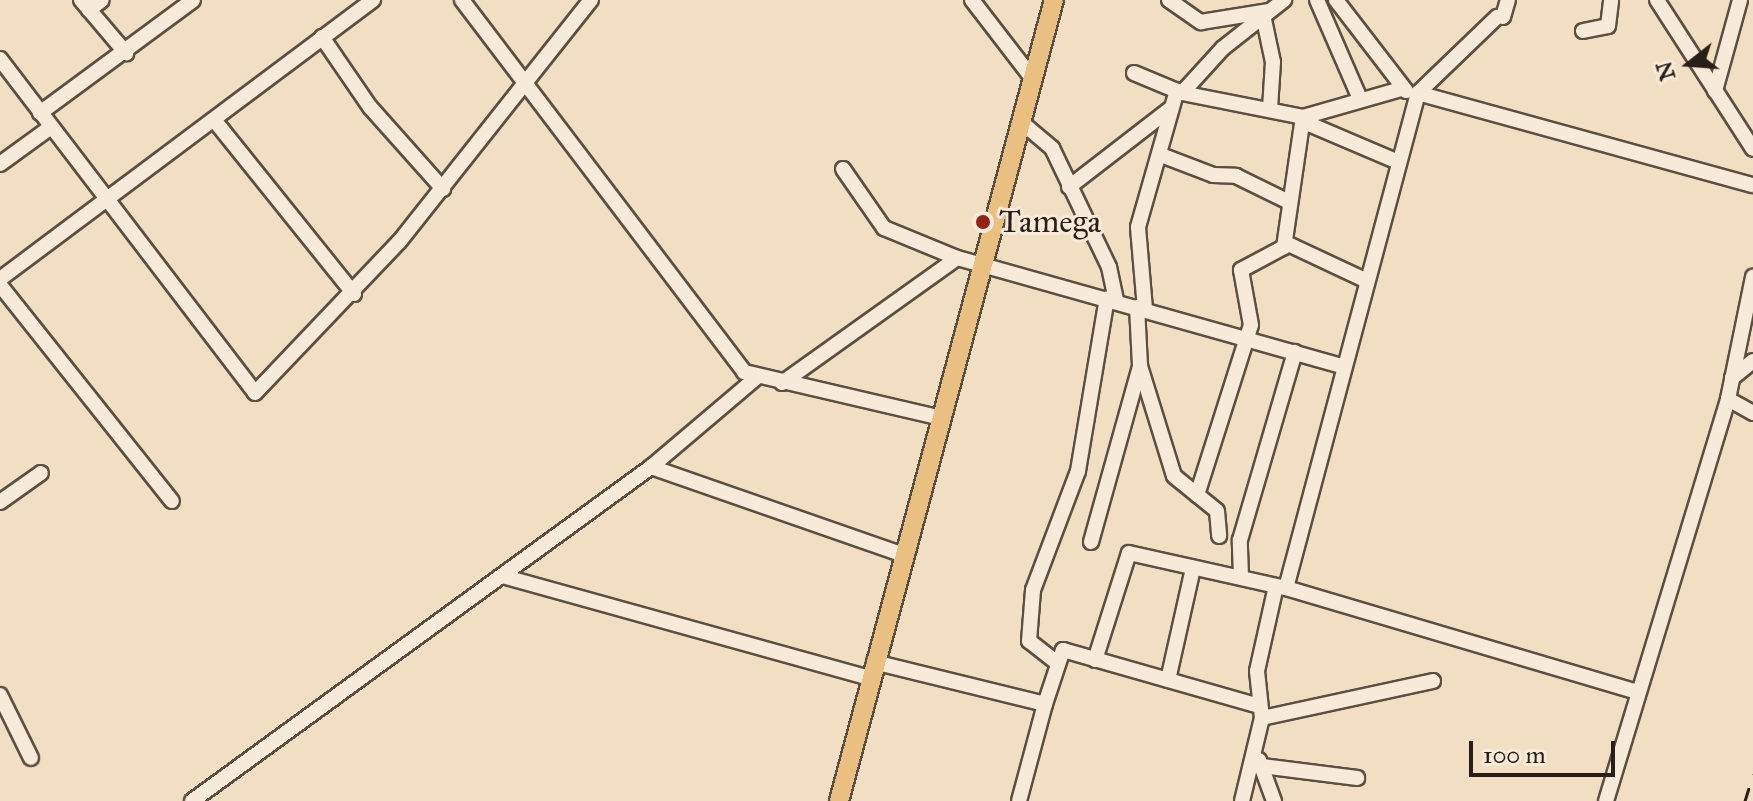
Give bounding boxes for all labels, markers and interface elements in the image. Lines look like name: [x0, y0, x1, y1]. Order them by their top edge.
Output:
north arrow: [1649, 24, 1729, 104]
text: N: [1650, 58, 1681, 84]
place label: Tamega: [999, 203, 1101, 241]
marker: Tamega: [974, 213, 992, 231]
scale bar: [1473, 725, 1619, 775]
text: 100 m: [1483, 740, 1546, 770]

